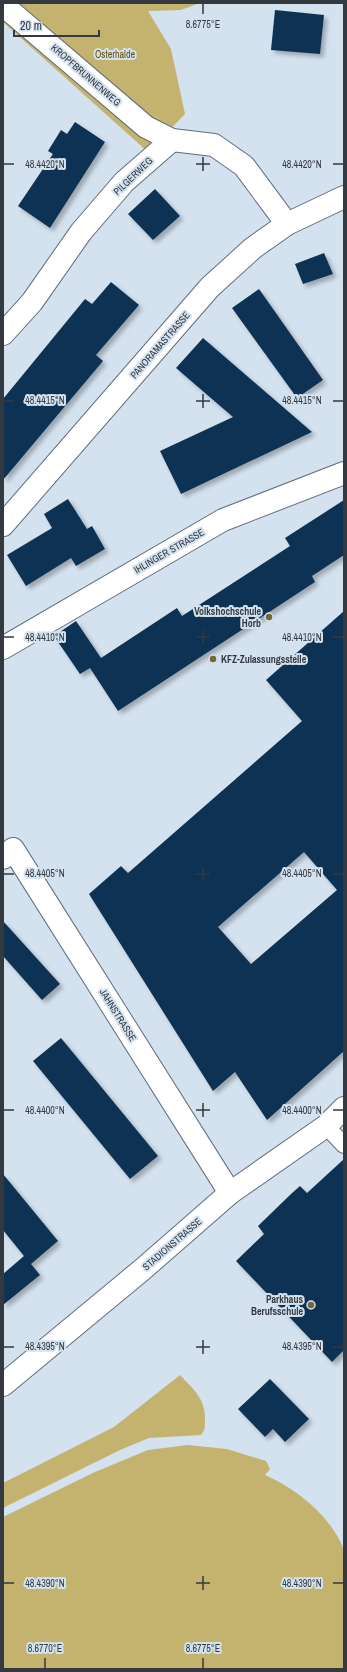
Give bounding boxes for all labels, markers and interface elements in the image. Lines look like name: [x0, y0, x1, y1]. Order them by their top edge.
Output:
scale bar: [14, 12, 99, 38]
text: 20 m: [20, 18, 42, 34]
text: 8.6775°E: [186, 18, 220, 31]
street label: KROPFBRUNNENWEG: [48, 41, 124, 109]
park label: Osterhalde: [95, 48, 135, 61]
street label: PILGERWEG: [111, 154, 155, 198]
text: 48.4420°N: [25, 158, 65, 171]
text: 48.4420°N: [282, 158, 322, 171]
street label: PANORAMASTRASSE: [127, 309, 193, 381]
text: 48.4415°N: [25, 394, 65, 407]
text: 48.4415°N: [282, 394, 322, 407]
street label: IHLINGER STRASSE: [131, 526, 207, 576]
place label: Volkshochschule Horb: [194, 605, 261, 630]
marker: Volkshochschule Horb: [264, 612, 274, 622]
text: 48.4410°N: [25, 631, 65, 644]
text: 48.4410°N: [282, 631, 322, 644]
place label: KFZ-Zulassungsstelle: [221, 653, 307, 666]
marker: KFZ-Zulassungsstelle: [208, 654, 218, 664]
text: 48.4405°N: [25, 867, 65, 880]
text: 48.4405°N: [282, 867, 322, 880]
street label: JAHNSTRASSE: [97, 986, 139, 1044]
text: 48.4400°N: [25, 1104, 65, 1117]
text: 48.4400°N: [282, 1104, 322, 1117]
street label: STADIONSTRASSE: [140, 1215, 204, 1273]
place label: Parkhaus Berufsschule: [251, 1293, 303, 1318]
marker: Parkhaus Berufsschule: [306, 1300, 316, 1310]
text: 48.4395°N: [25, 1340, 65, 1353]
text: 48.4395°N: [282, 1340, 322, 1353]
text: 48.4390°N: [25, 1577, 65, 1590]
text: 48.4390°N: [282, 1577, 322, 1590]
text: 8.6770°E: [28, 1642, 62, 1655]
text: 8.6775°E: [186, 1642, 220, 1655]

